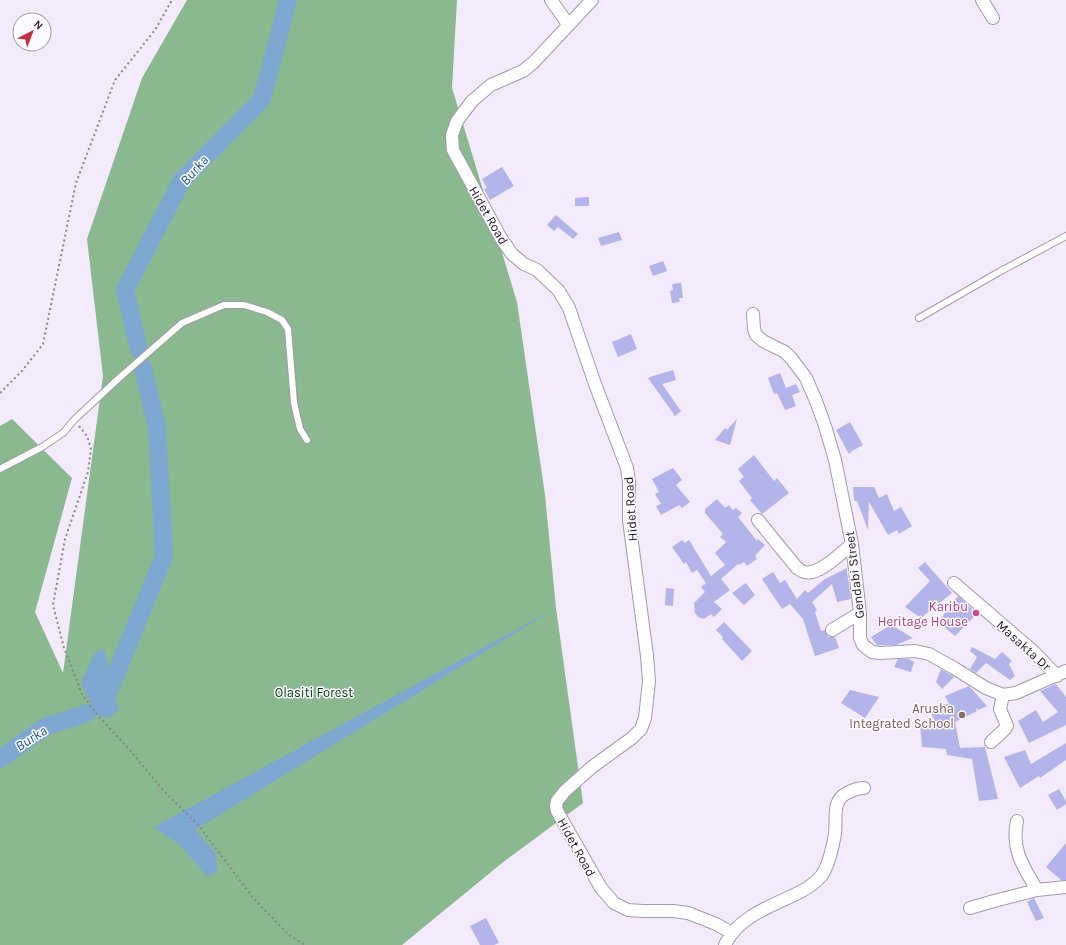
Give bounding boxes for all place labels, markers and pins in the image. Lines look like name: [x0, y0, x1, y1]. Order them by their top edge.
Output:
place label: Karibu Heritage House: [878, 599, 968, 629]
marker: Karibu Heritage House: [971, 608, 981, 618]
place label: Arusha Integrated School: [849, 701, 954, 731]
marker: Arusha Integrated School: [957, 710, 967, 720]

